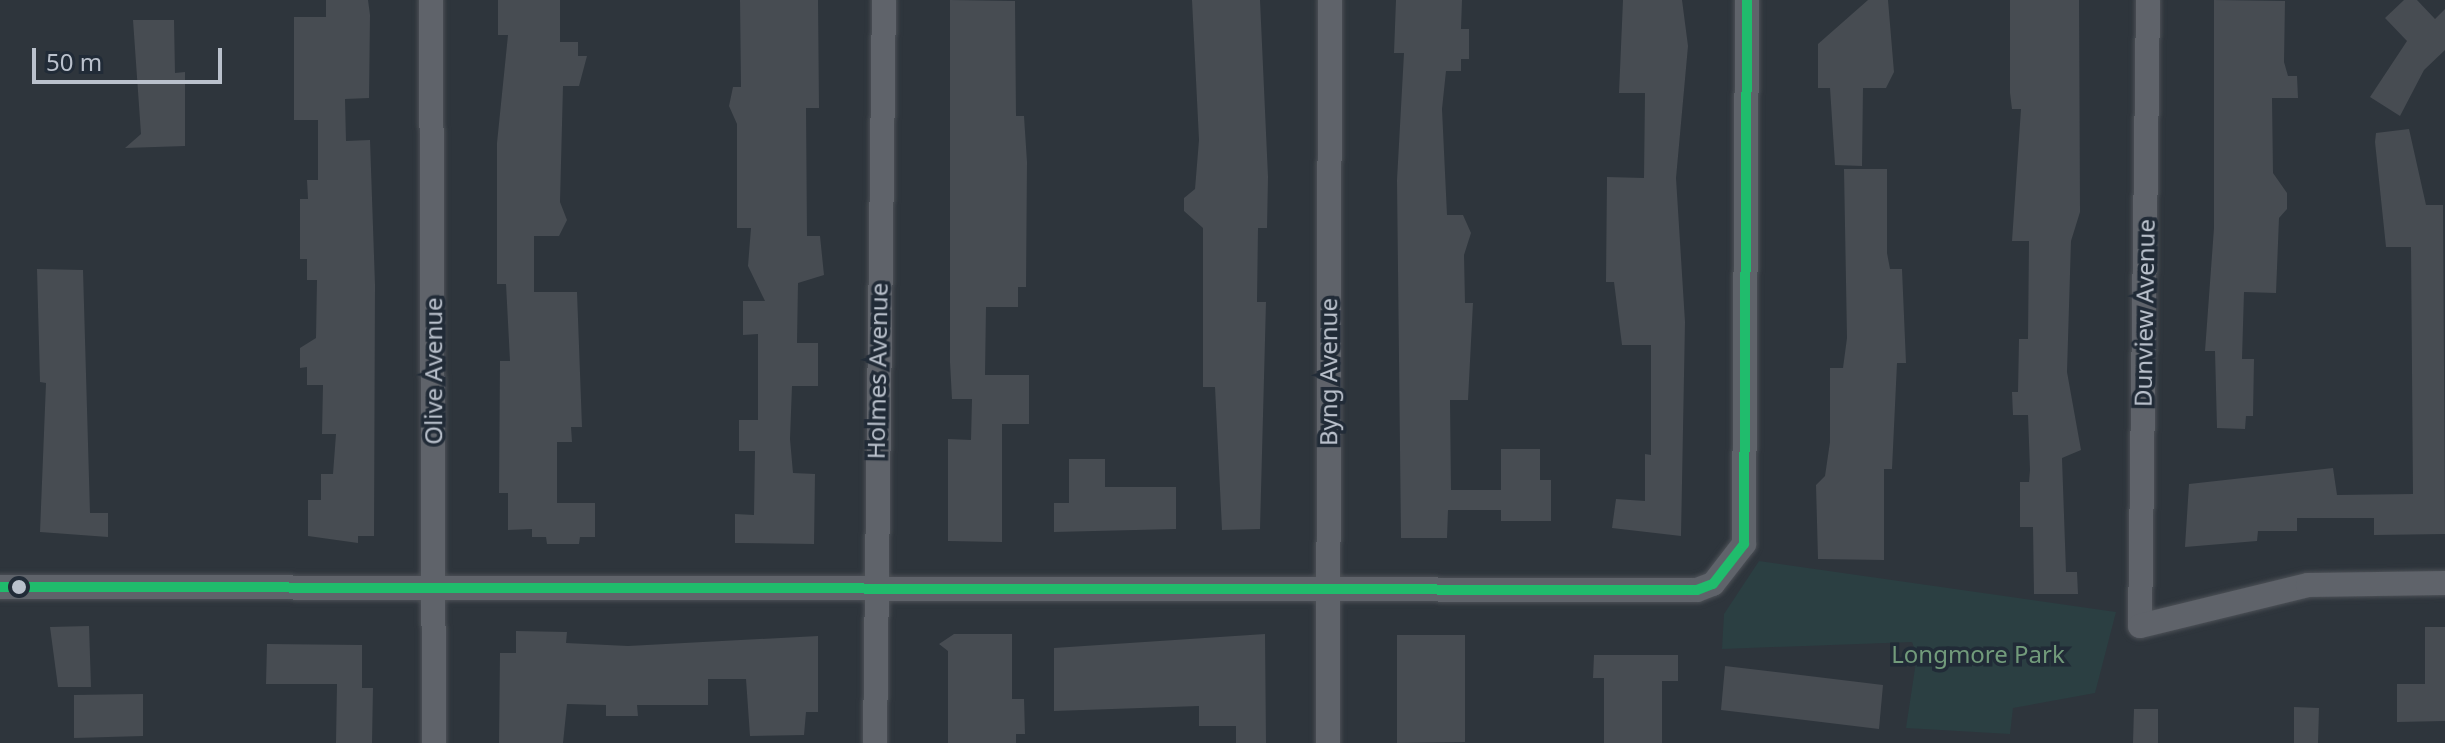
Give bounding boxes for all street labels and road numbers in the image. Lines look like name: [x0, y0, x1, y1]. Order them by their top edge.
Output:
street label: Dunview Avenue: [2128, 219, 2160, 407]
street label: Holmes Avenue: [861, 283, 893, 459]
street label: Olive Avenue: [419, 297, 447, 445]
street label: Byng Avenue: [1314, 298, 1342, 446]

